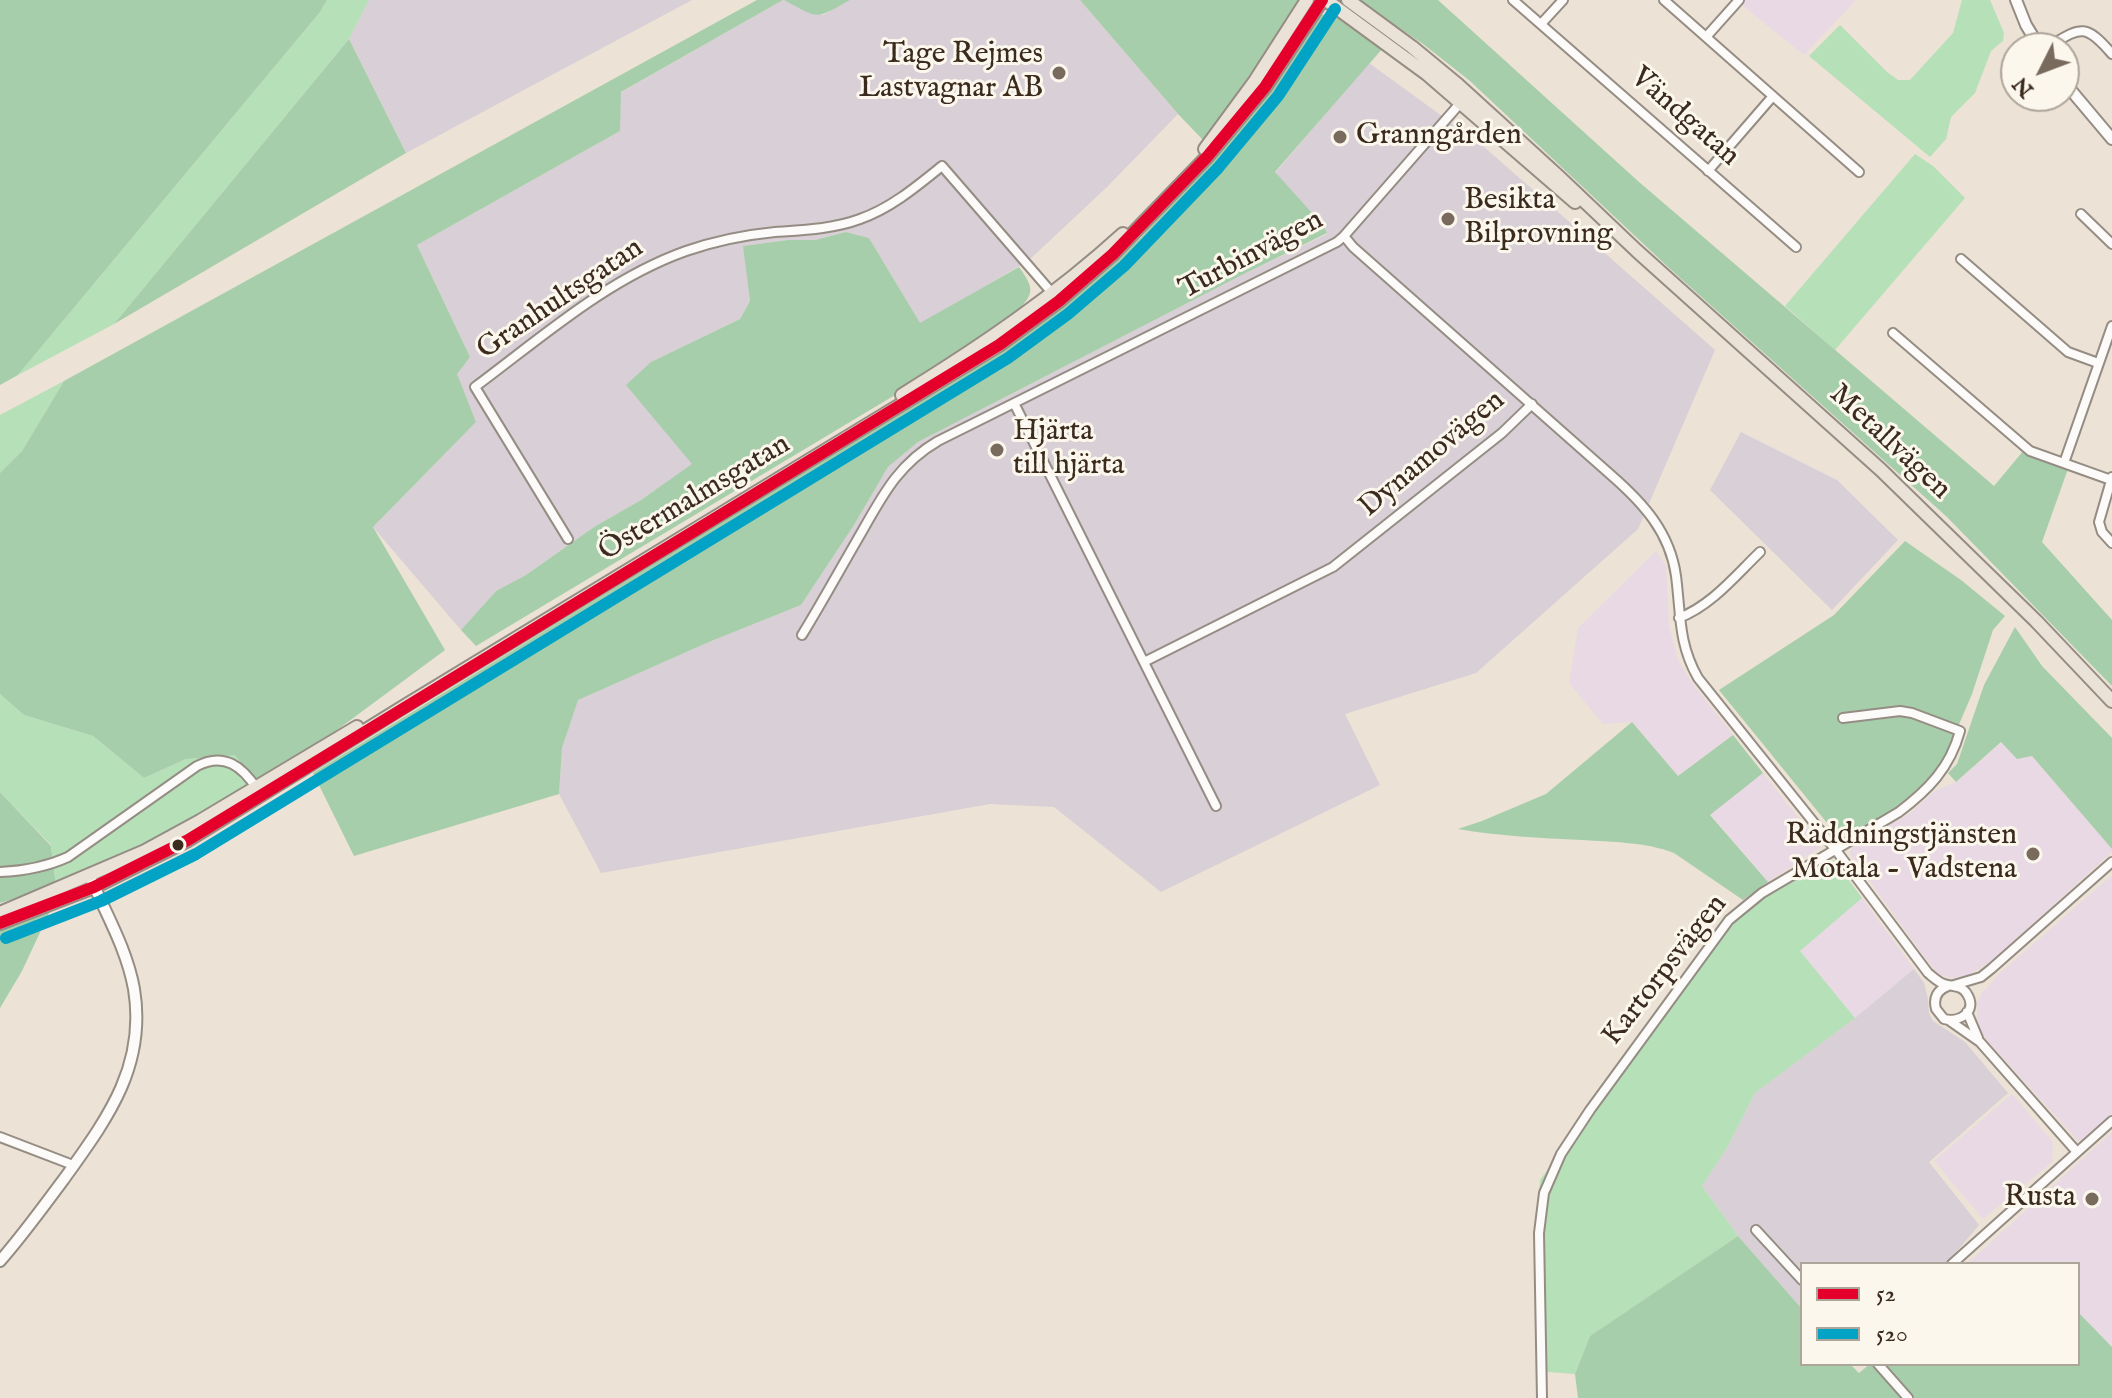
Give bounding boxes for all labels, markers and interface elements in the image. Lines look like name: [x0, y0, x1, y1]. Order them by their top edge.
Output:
north arrow: [2000, 32, 2080, 112]
place label: Tage Rejmes Lastvagnar AB: [859, 38, 1043, 108]
street label: Vändgatan: [1622, 61, 1746, 175]
marker: Tage Rejmes Lastvagnar AB: [1050, 64, 1068, 82]
text: N: [2007, 70, 2040, 103]
place label: Granngården: [1356, 119, 1522, 155]
marker: Granngården: [1331, 128, 1349, 146]
place label: Besikta Bilprovning: [1464, 184, 1613, 254]
street label: Turbinvägen: [1174, 203, 1330, 309]
marker: Besikta Bilprovning: [1439, 210, 1457, 228]
street label: Granhultsgatan: [471, 231, 651, 369]
street label: Metallvägen: [1821, 378, 1957, 508]
street label: Dynamovägen: [1353, 384, 1513, 526]
place label: Hjärta till hjärta: [1013, 415, 1125, 486]
street label: Östermalmsgatan: [593, 428, 797, 570]
marker: Hjärta till hjärta: [988, 441, 1006, 459]
place label: Räddningstjänsten Motala - Vadstena: [1786, 819, 2017, 890]
unlabelled marker: [170, 837, 186, 853]
marker: Räddningstjänsten Motala - Vadstena: [2024, 845, 2042, 863]
street label: Kartorpsvägen: [1596, 888, 1736, 1054]
place label: Rusta: [2004, 1181, 2076, 1217]
marker: Rusta: [2083, 1190, 2101, 1208]
legend: [1800, 1262, 2080, 1366]
text: 52: [1876, 1279, 1896, 1310]
text: 520: [1876, 1319, 1908, 1350]

